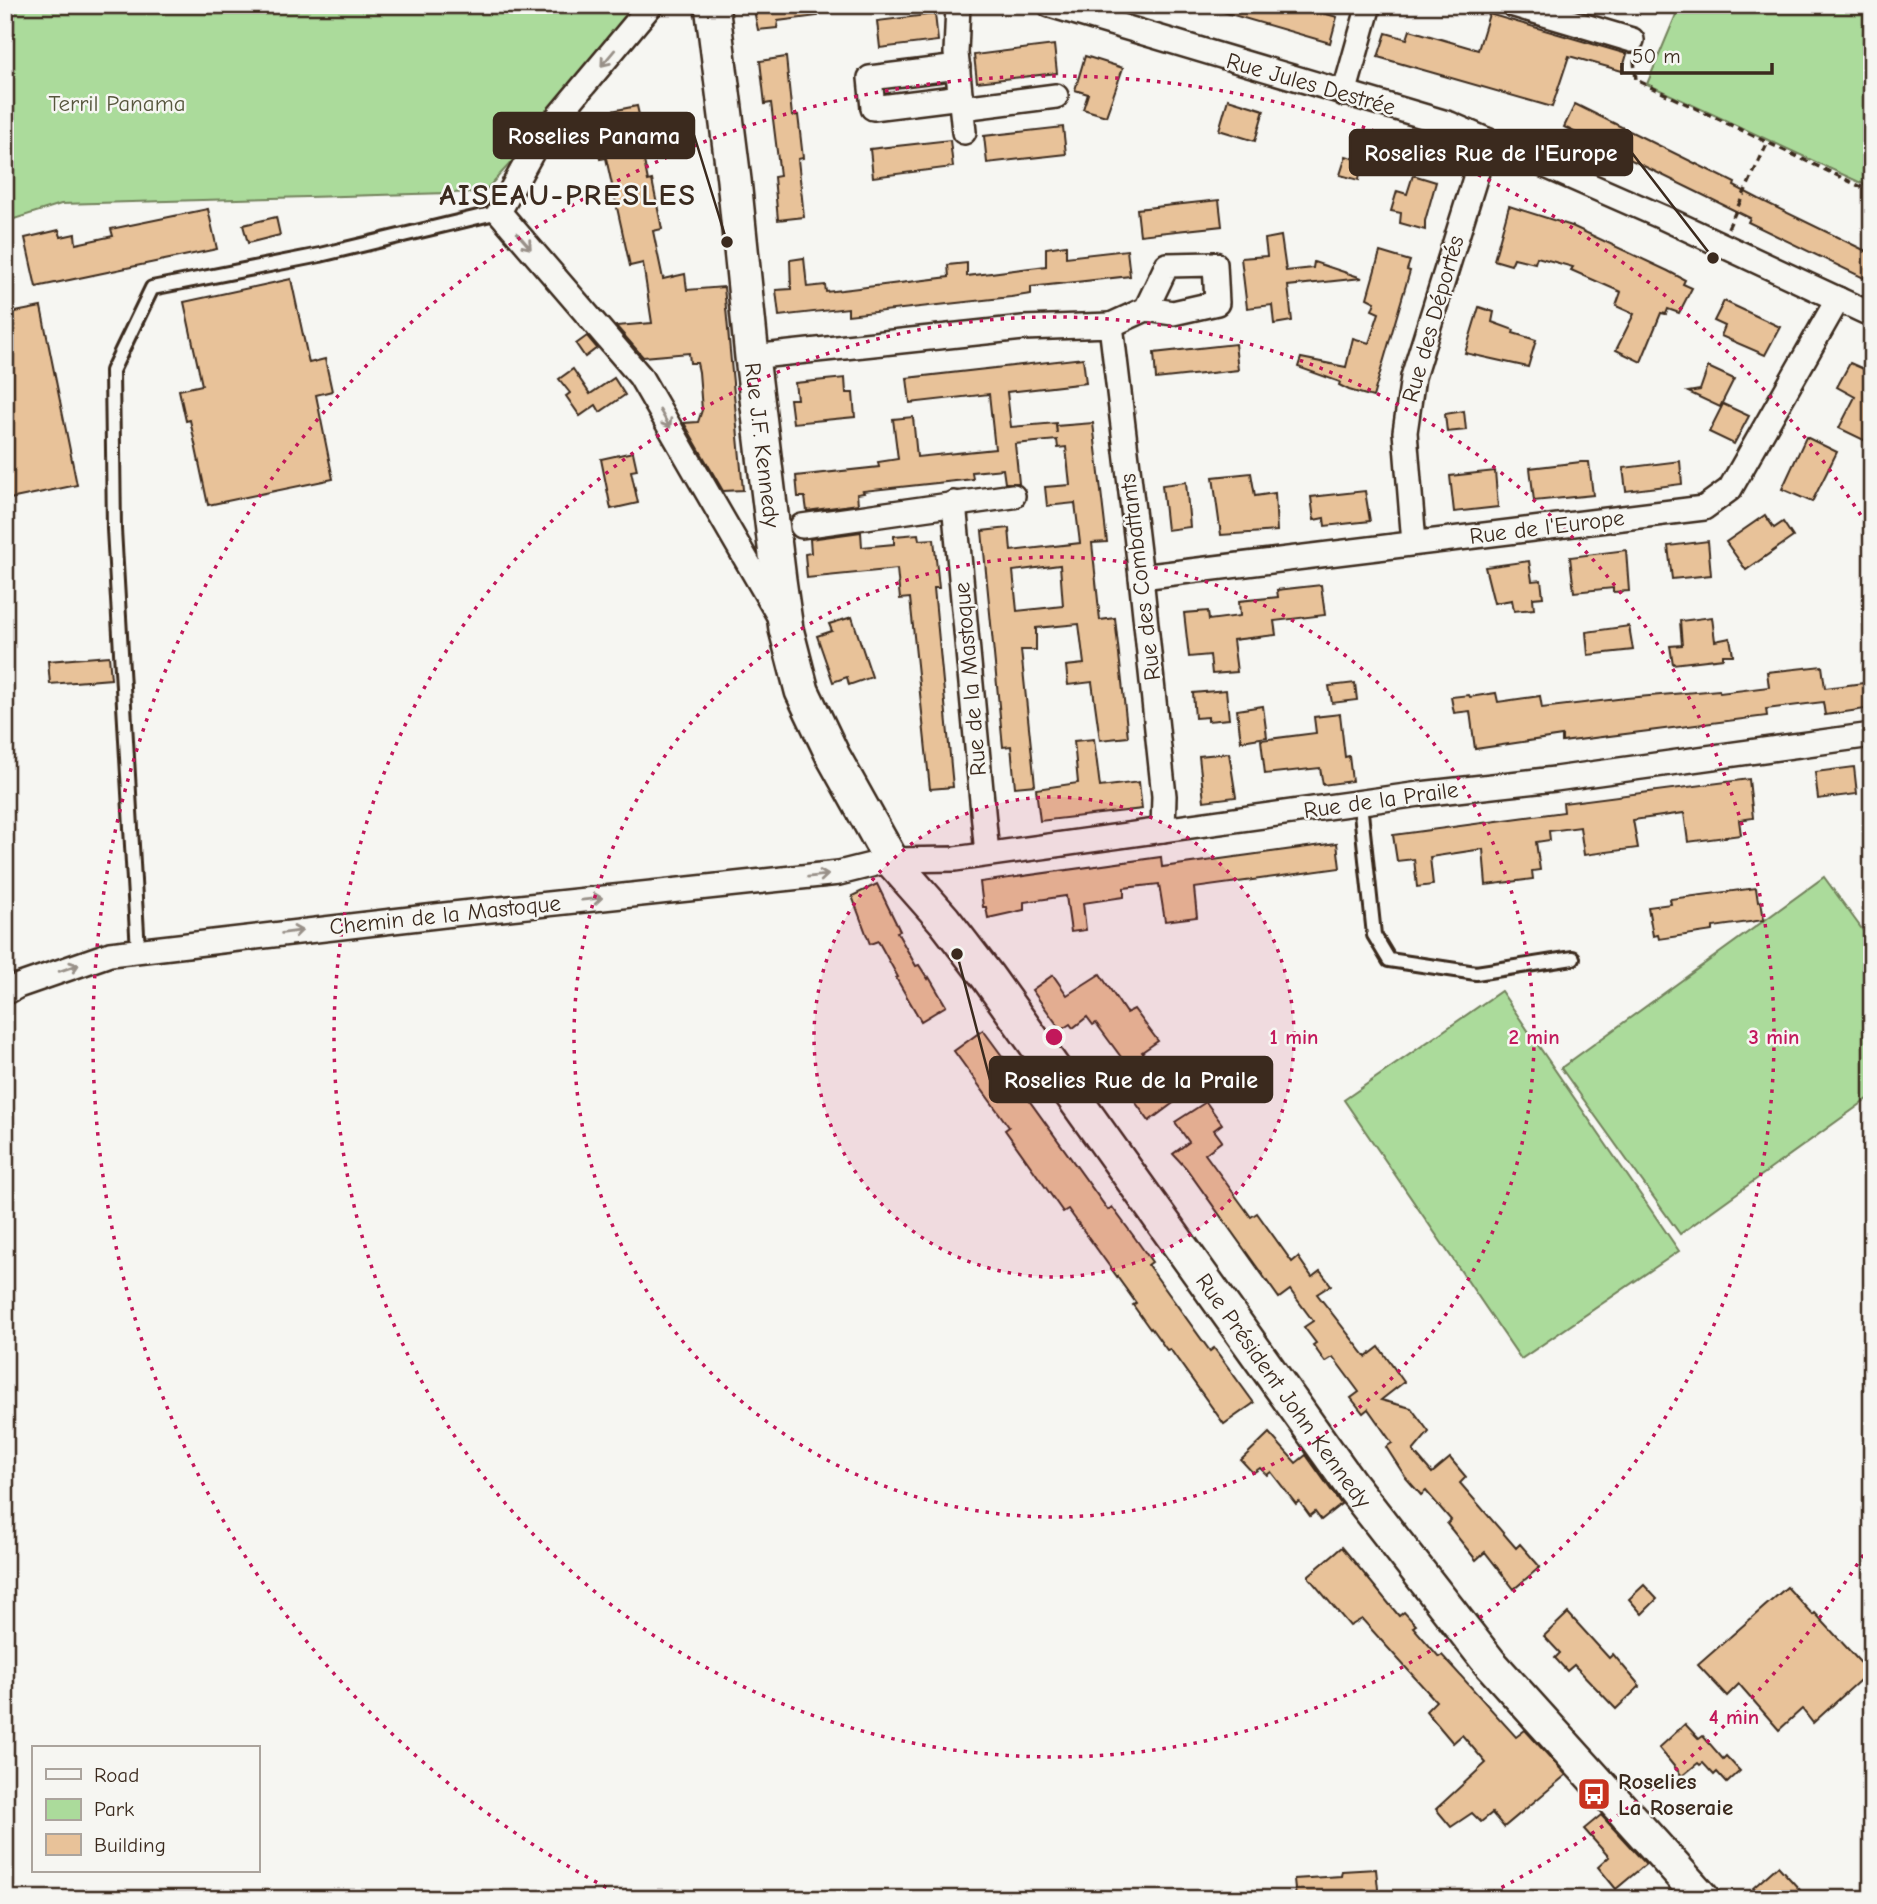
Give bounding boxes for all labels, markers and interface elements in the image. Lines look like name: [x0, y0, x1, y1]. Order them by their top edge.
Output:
scale bar: [1622, 32, 1772, 76]
text: 50 m: [1632, 44, 1681, 68]
street label: Rue Jules Destrée: [1223, 47, 1399, 121]
one-way arrow: [600, 49, 616, 67]
park label: Terril Panama: [48, 90, 186, 117]
callout: Roselies Panama: [494, 113, 694, 158]
text: Roselies Panama: [508, 122, 680, 150]
callout: Roselies Rue de l'Europe: [1350, 130, 1632, 175]
text: Roselies Rue de l'Europe: [1364, 139, 1618, 167]
district label: AISEAU-PRESLES: [439, 178, 697, 213]
one-way arrow: [516, 232, 532, 250]
street label: Rue des Déportés: [1396, 233, 1470, 405]
street label: Rue J.F. Kennedy: [739, 361, 786, 530]
one-way arrow: [658, 409, 672, 429]
street label: Rue des Combattants: [1114, 472, 1166, 682]
street label: Rue de l'Europe: [1468, 504, 1626, 550]
street label: Rue de la Mastoque: [948, 581, 992, 777]
street label: Rue de la Praile: [1302, 776, 1460, 824]
one-way arrow: [806, 869, 829, 882]
street label: Chemin de la Mastoque: [328, 889, 562, 941]
one-way arrow: [580, 893, 602, 906]
one-way arrow: [281, 926, 303, 939]
one-way arrow: [57, 961, 79, 973]
centre of rings: [1042, 1025, 1066, 1049]
text: 1 min: [1270, 1025, 1318, 1049]
text: 2 min: [1508, 1025, 1560, 1049]
text: 3 min: [1748, 1025, 1800, 1049]
callout: Roselies Rue de la Praile: [990, 1057, 1272, 1102]
text: Roselies Rue de la Praile: [1004, 1066, 1258, 1094]
street label: Rue Président John Kennedy: [1190, 1268, 1378, 1514]
text: 4 min: [1709, 1705, 1759, 1729]
legend: [32, 1746, 259, 1872]
text: Road: [94, 1763, 139, 1787]
place label: Roselies La Roseraie: [1618, 1768, 1733, 1821]
bus stop icon: Roselies La Roseraie: [1575, 1775, 1613, 1813]
text: Park: [94, 1797, 134, 1821]
text: Building: [94, 1833, 166, 1857]

